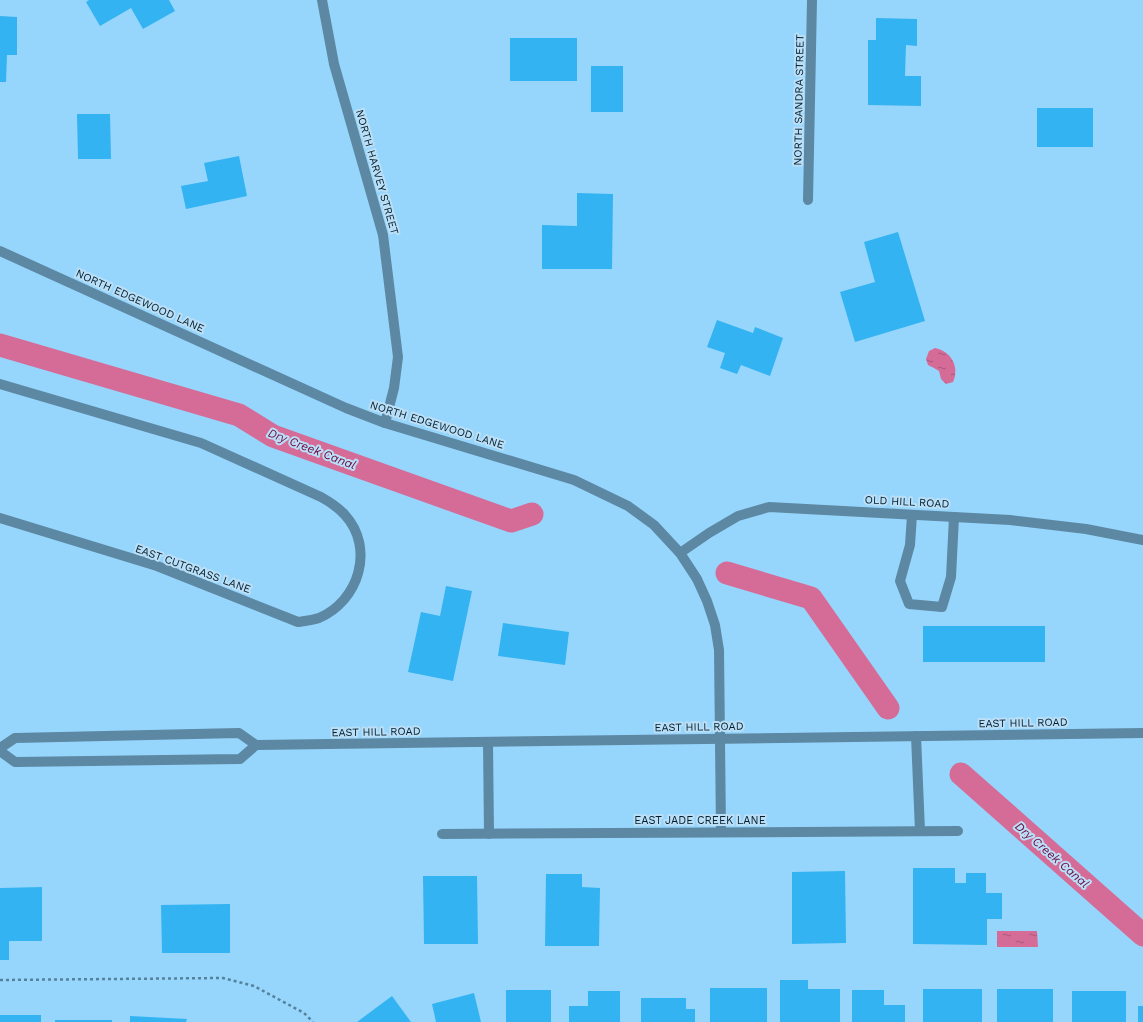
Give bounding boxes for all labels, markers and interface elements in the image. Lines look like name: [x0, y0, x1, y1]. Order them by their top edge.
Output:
street label: NORTH SANDRA STREET: [791, 34, 807, 166]
street label: NORTH HARVEY STREET: [353, 108, 401, 236]
street label: NORTH EDGEWOOD LANE: [74, 267, 206, 335]
street label: NORTH EDGEWOOD LANE: [368, 398, 506, 452]
water label: Dry Creek Canal: [266, 426, 358, 472]
street label: OLD HILL ROAD: [864, 493, 950, 511]
street label: EAST CUTGRASS LANE: [133, 542, 253, 596]
street label: EAST HILL ROAD: [978, 716, 1068, 730]
street label: EAST HILL ROAD: [654, 720, 744, 734]
street label: EAST HILL ROAD: [331, 725, 421, 739]
street label: EAST JADE CREEK LANE: [634, 814, 766, 827]
water label: Dry Creek Canal: [1012, 819, 1092, 891]

